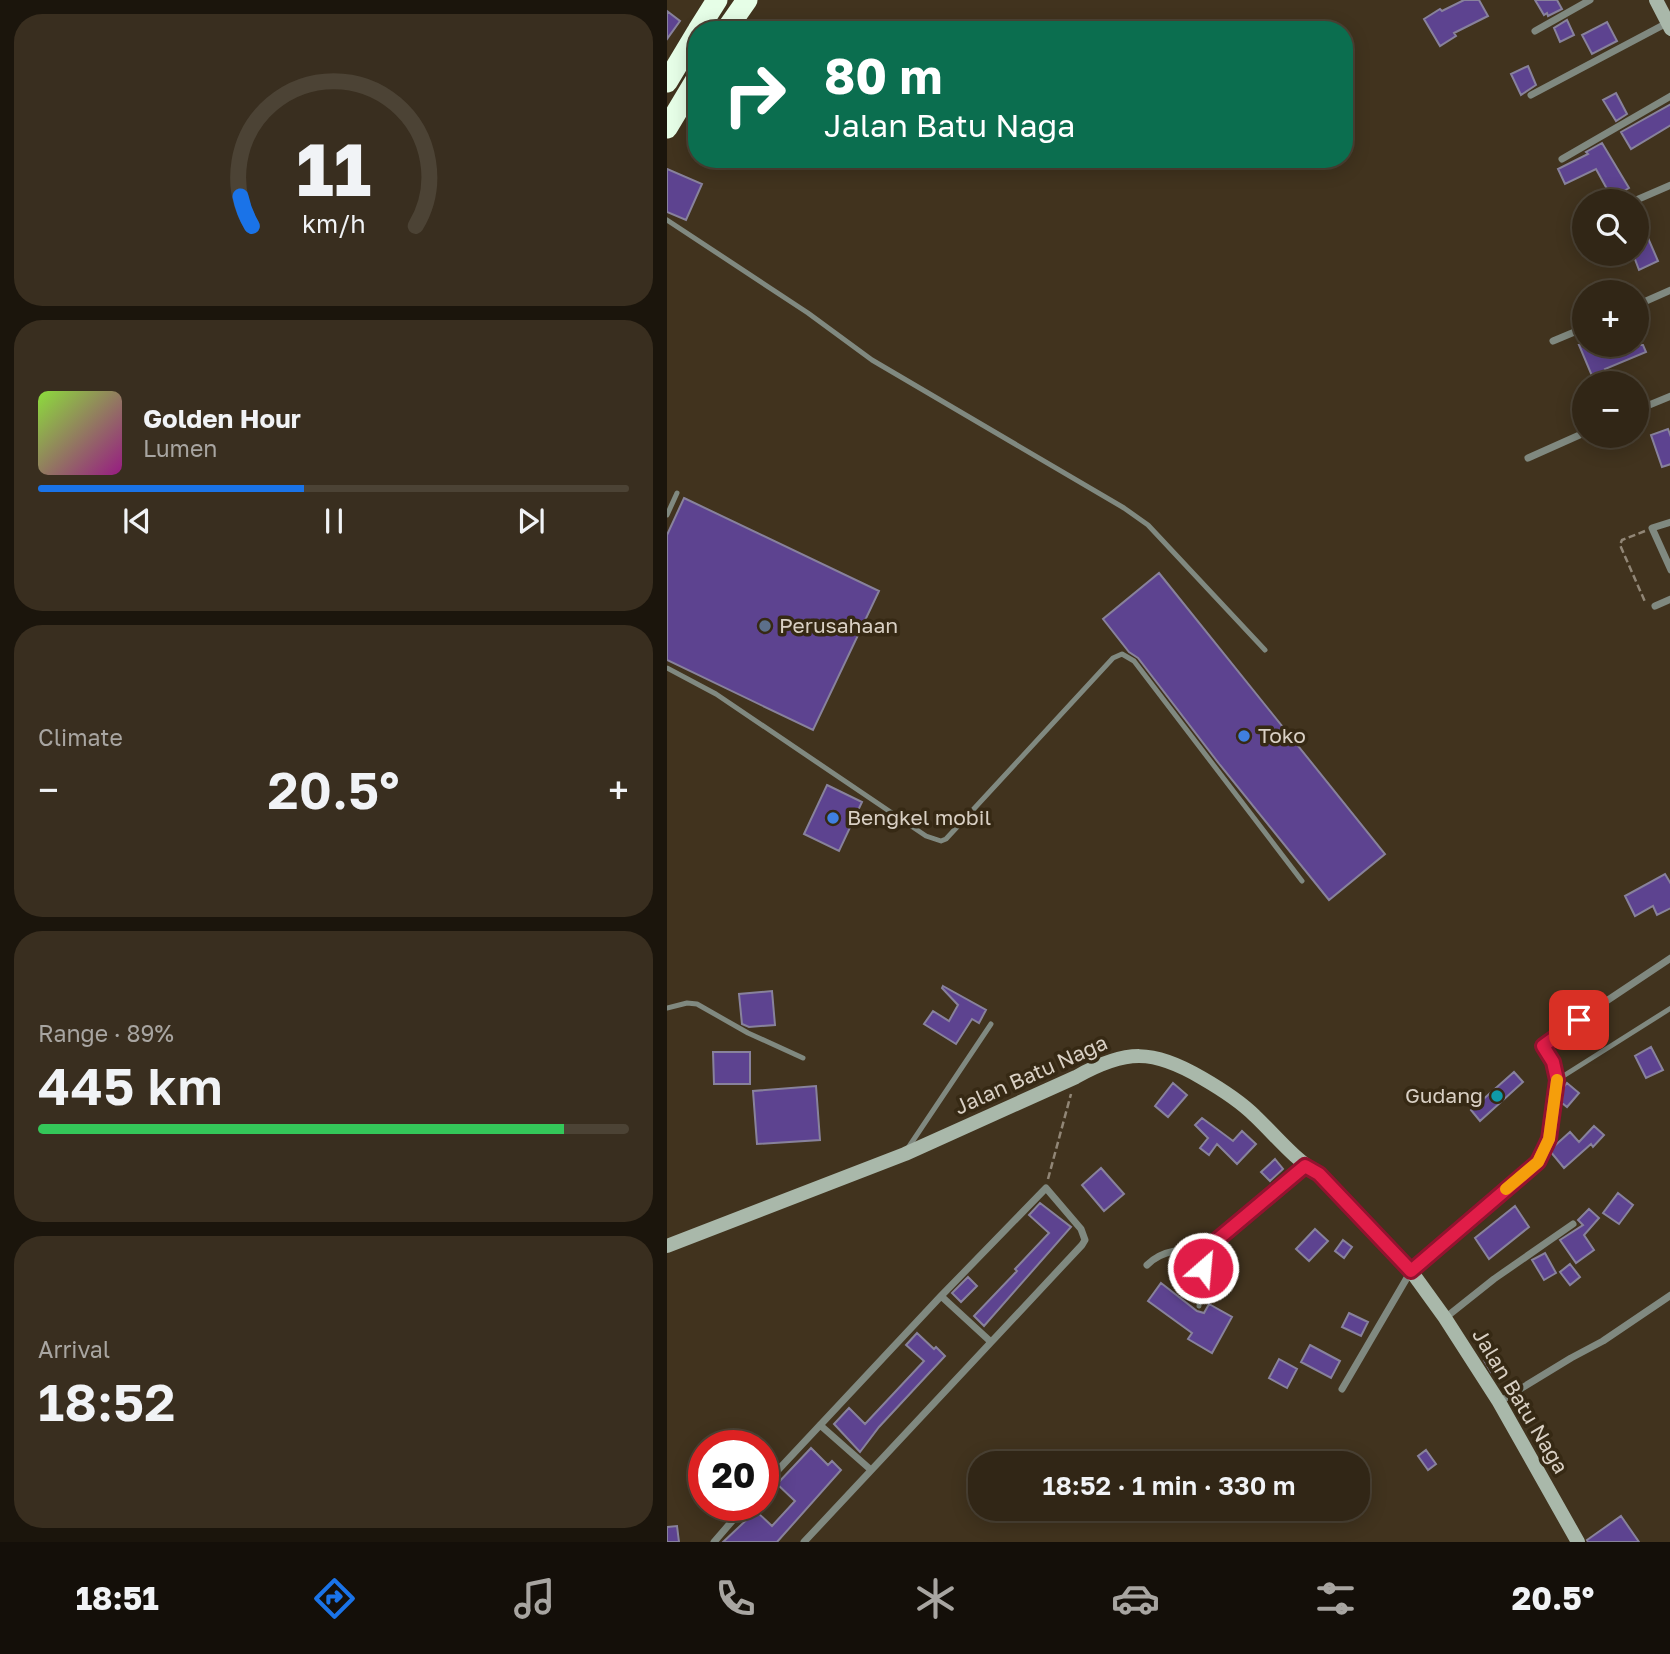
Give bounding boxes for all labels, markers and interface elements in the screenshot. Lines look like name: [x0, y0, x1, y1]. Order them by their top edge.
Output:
text: 80 m: [824, 46, 942, 105]
icon: right: [709, 49, 800, 140]
text: Jalan Batu Naga: [824, 106, 1075, 144]
text: 11: [296, 125, 371, 212]
map controls: [1572, 189, 1649, 448]
button: search: [1572, 189, 1649, 266]
text: km/h: [302, 208, 365, 239]
button: +: [1572, 280, 1649, 357]
button: −: [1572, 371, 1649, 448]
text: Golden Hour: [143, 403, 301, 434]
text: Lumen: [143, 434, 217, 462]
icon: previous: [118, 502, 156, 540]
icon: pause: [315, 502, 353, 540]
icon: next: [512, 502, 550, 540]
place label: Perusahaan: [779, 612, 898, 638]
marker: Perusahaan: [757, 618, 773, 634]
place label: Toko: [1258, 722, 1306, 748]
text: Climate: [38, 723, 123, 751]
marker: Toko: [1236, 728, 1252, 744]
text: 20.5°: [268, 758, 399, 820]
text: −: [38, 767, 59, 812]
text: +: [608, 767, 629, 812]
place label: Bengkel mobil: [847, 804, 991, 830]
marker: Bengkel mobil: [825, 810, 841, 826]
pin: [1549, 990, 1609, 1050]
icon: arrive: [1560, 1001, 1598, 1039]
text: Range · 89%: [38, 1019, 174, 1047]
street label: Jalan Batu Naga: [950, 1029, 1111, 1120]
text: 445 km: [38, 1054, 223, 1116]
place label: Gudang: [1405, 1082, 1483, 1108]
marker: Gudang: [1489, 1088, 1505, 1104]
position arrow: [1166, 1231, 1240, 1305]
street label: Jalan Batu Naga: [1467, 1323, 1574, 1478]
text: Arrival: [38, 1335, 110, 1363]
text: 18:52: [38, 1370, 175, 1432]
speed limit sign: 20: [688, 1430, 779, 1521]
text: 18:52 · 1 min · 330 m: [1042, 1470, 1296, 1501]
icon: directions: [310, 1574, 359, 1623]
icon: music: [510, 1574, 559, 1623]
icon: phone: [711, 1574, 760, 1623]
icon: climate: [911, 1574, 960, 1623]
icon: car: [1111, 1574, 1160, 1623]
icon: filters: [1311, 1574, 1360, 1623]
text: 18:51: [76, 1579, 159, 1617]
text: 20.5°: [1512, 1579, 1594, 1617]

